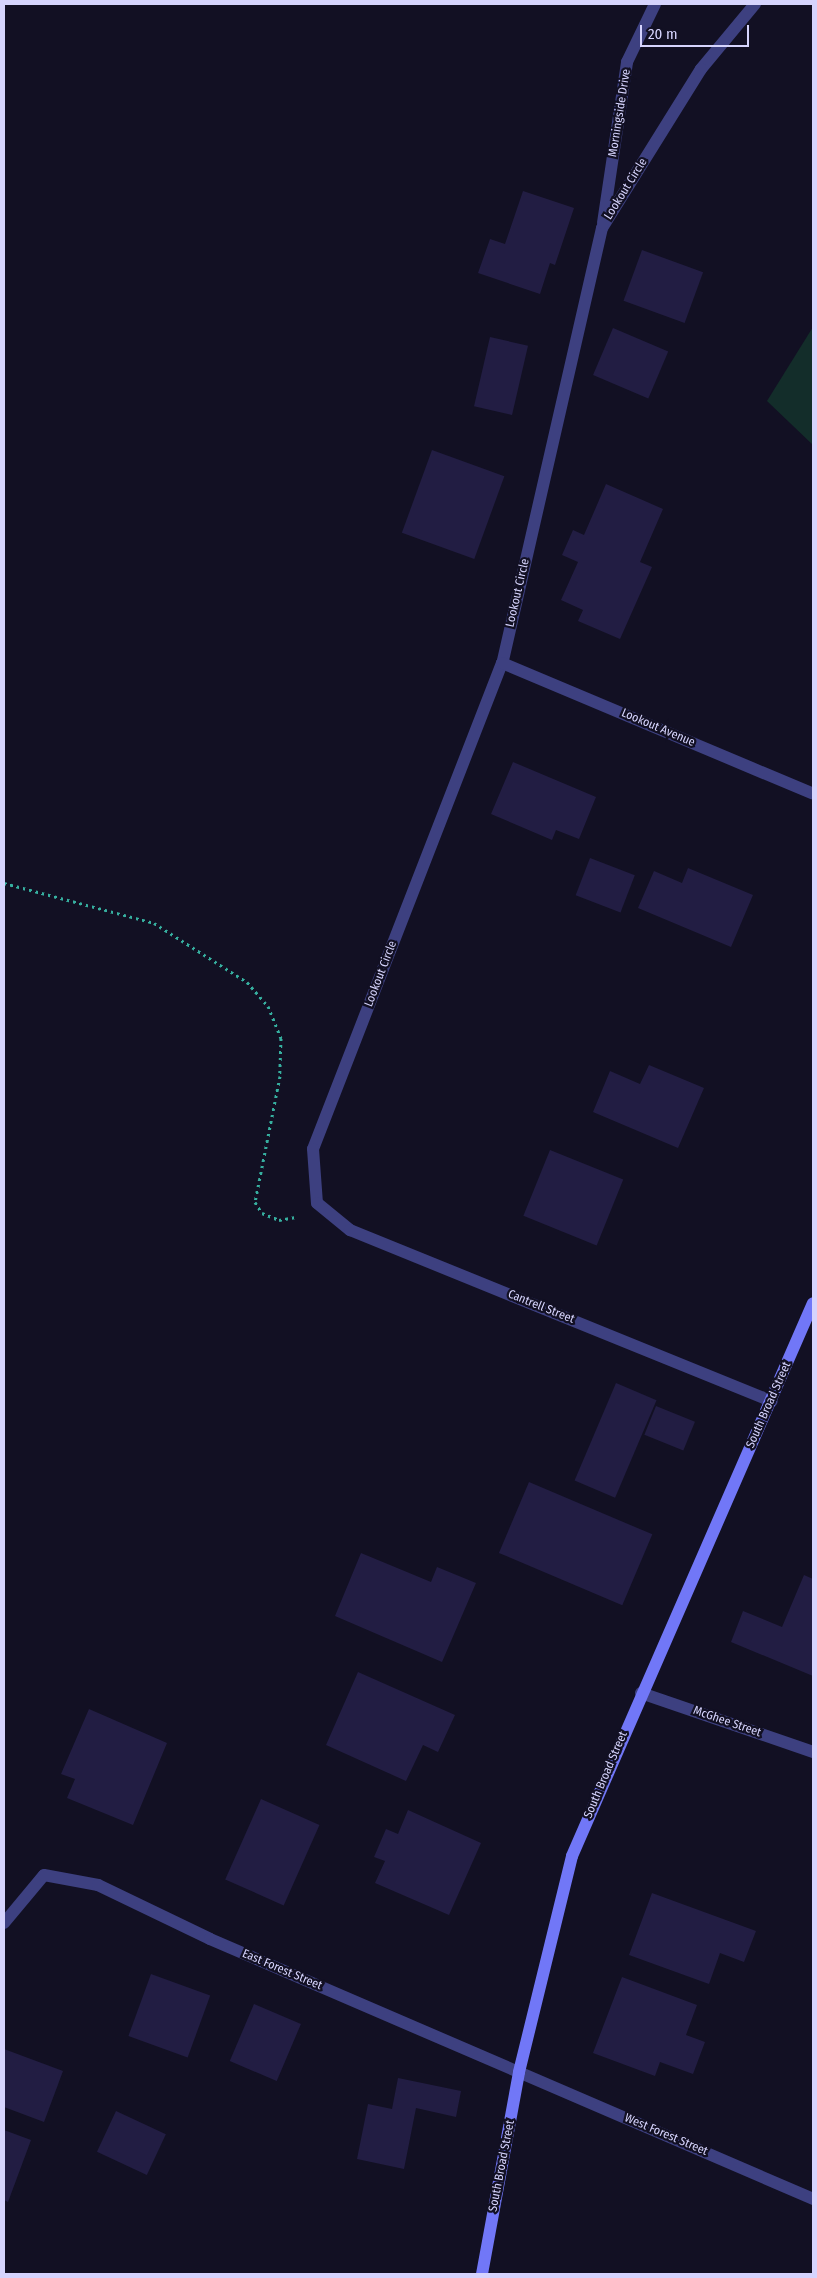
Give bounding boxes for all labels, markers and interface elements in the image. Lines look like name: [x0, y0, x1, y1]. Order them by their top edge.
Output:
scale bar: [642, 15, 751, 47]
text: 20 m: [648, 25, 678, 43]
street label: Morningside Drive: [606, 68, 634, 158]
street label: Lookout Circle: [601, 156, 651, 222]
street label: Lookout Circle: [503, 557, 533, 629]
street label: Lookout Avenue: [619, 706, 697, 750]
street label: Lookout Circle: [362, 939, 400, 1009]
street label: Cantrell Street: [506, 1287, 576, 1327]
street label: South Broad Street: [744, 1360, 794, 1450]
street label: McGhee Street: [691, 1704, 763, 1740]
street label: South Broad Street: [581, 1729, 631, 1821]
street label: East Forest Street: [240, 1947, 324, 1993]
street label: West Forest Street: [622, 2111, 710, 2159]
street label: South Broad Street: [486, 2119, 518, 2213]

